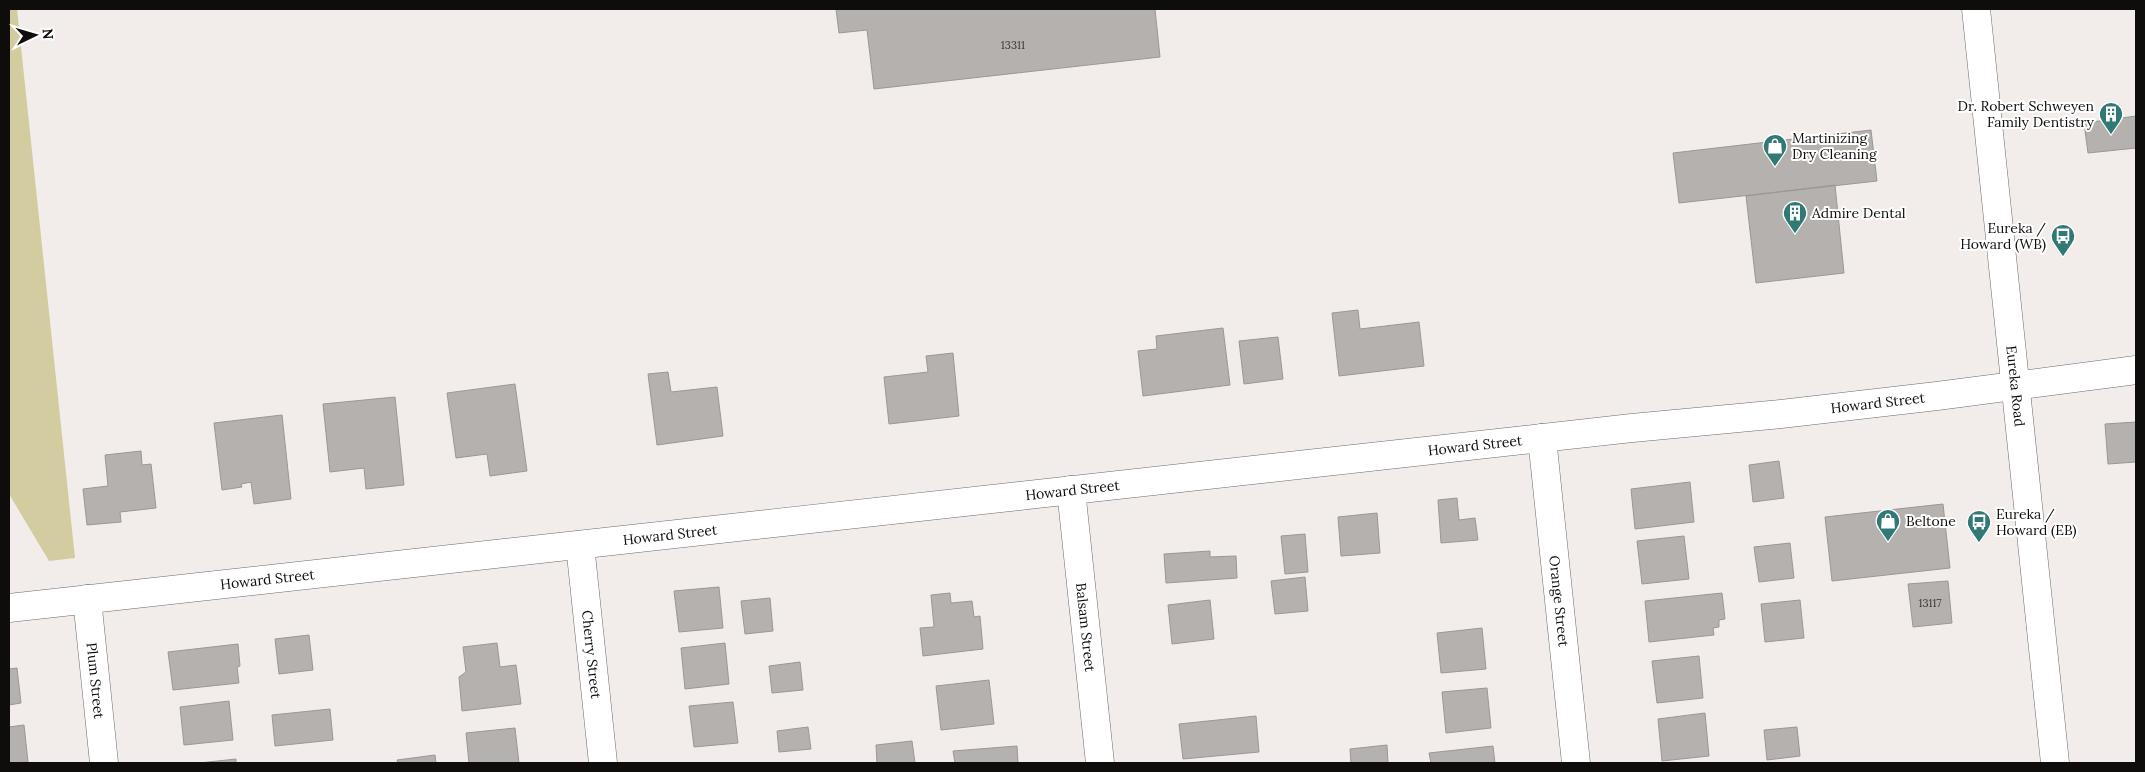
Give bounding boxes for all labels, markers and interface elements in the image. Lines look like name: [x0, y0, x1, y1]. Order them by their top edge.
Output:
north arrow: [10, 10, 60, 60]
text: N: [39, 28, 57, 40]
house number: 13311: [1001, 38, 1025, 52]
place label: Dr. Robert Schweyen Family Dentistry: [1957, 97, 2095, 131]
building icon: Dr. Robert Schweyen Family Dentistry: [2098, 101, 2124, 135]
place label: Martinizing Dry Cleaning: [1792, 129, 1877, 163]
shop icon: Martinizing Dry Cleaning: [1762, 133, 1788, 167]
building icon: Admire Dental: [1782, 200, 1808, 234]
place label: Admire Dental: [1811, 204, 1906, 222]
place label: Eureka / Howard (WB): [1960, 219, 2046, 253]
bus stop icon: Eureka / Howard (WB): [2050, 223, 2076, 257]
street label: Eureka Road: [2002, 344, 2029, 427]
street label: Howard Street: [1830, 388, 1926, 417]
street label: Howard Street: [1427, 431, 1524, 460]
street label: Howard Street: [1024, 476, 1121, 504]
place label: Eureka / Howard (EB): [1996, 505, 2077, 539]
shop icon: Beltone: [1875, 508, 1901, 542]
bus stop icon: Eureka / Howard (EB): [1966, 509, 1992, 543]
place label: Beltone: [1906, 512, 1956, 530]
street label: Howard Street: [622, 520, 719, 549]
street label: Orange Street: [1545, 555, 1573, 648]
street label: Howard Street: [219, 565, 316, 594]
street label: Balsam Street: [1072, 582, 1099, 673]
house number: 13117: [1918, 596, 1942, 610]
street label: Cherry Street: [578, 609, 605, 700]
street label: Plum Street: [83, 642, 108, 720]

